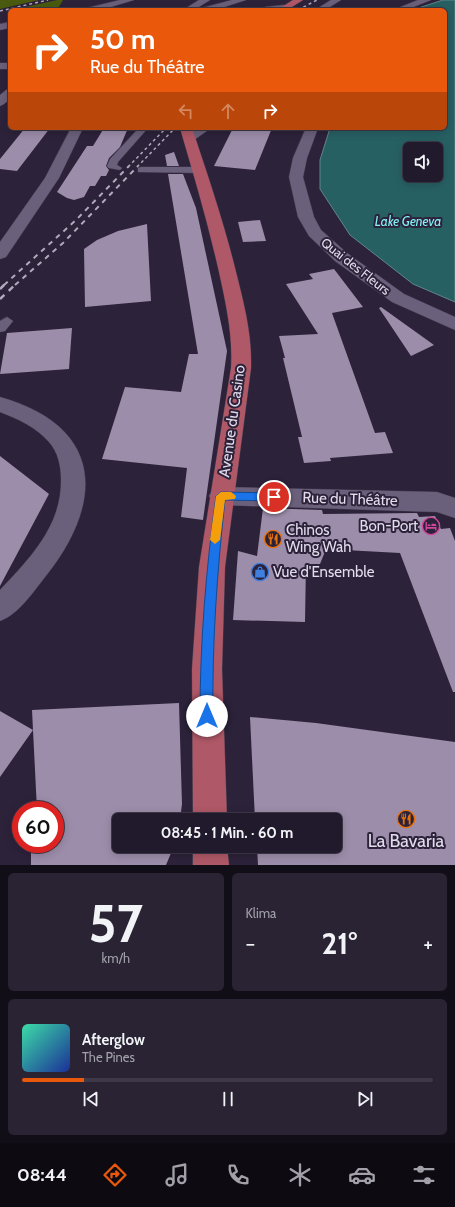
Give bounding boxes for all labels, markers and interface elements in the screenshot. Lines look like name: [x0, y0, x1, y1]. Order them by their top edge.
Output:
text: 50 m: [90, 22, 155, 56]
icon: right: [24, 24, 76, 76]
text: Rue du Théâtre: [90, 56, 204, 78]
icon: left: [175, 100, 197, 122]
icon: ahead: [217, 100, 239, 122]
icon: right: [259, 100, 281, 122]
map controls: [403, 142, 443, 182]
button: sound: [403, 142, 443, 182]
water label: Lake Geneva: [375, 213, 441, 229]
street label: Quai des Fleurs: [318, 234, 394, 298]
street label: Avenue du Casino: [215, 364, 249, 478]
pin: [257, 480, 291, 514]
icon: arrive: [263, 486, 285, 508]
street label: Rue du Théâtre: [302, 488, 398, 510]
hotel icon: Bon-Port: [421, 516, 441, 536]
place label: Bon-Port: [360, 517, 418, 535]
place label: Chinos Wing Wah: [286, 521, 351, 556]
restaurant icon: Chinos Wing Wah: [263, 529, 283, 549]
shop icon: Vue d'Ensemble: [250, 562, 270, 582]
place label: Vue d'Ensemble: [273, 563, 375, 581]
position arrow: [186, 695, 228, 737]
speed limit sign: 60: [12, 801, 64, 853]
restaurant icon: La Bavaria: [396, 809, 416, 829]
text: 08:45 · 1 Min. · 60 m: [161, 824, 293, 842]
place label: La Bavaria: [368, 830, 445, 852]
text: 57: [89, 892, 143, 955]
text: Klima: [246, 905, 276, 921]
text: 21°: [321, 925, 357, 962]
text: −: [246, 930, 255, 957]
text: +: [423, 930, 433, 957]
text: km/h: [102, 950, 130, 966]
text: Afterglow: [82, 1031, 145, 1049]
text: The Pines: [82, 1049, 135, 1065]
icon: previous: [80, 1088, 102, 1110]
icon: pause: [217, 1088, 239, 1110]
icon: next: [354, 1088, 376, 1110]
icon: directions: [101, 1161, 129, 1189]
icon: music: [163, 1161, 191, 1189]
icon: phone: [224, 1161, 252, 1189]
icon: climate: [286, 1161, 314, 1189]
icon: car: [348, 1161, 376, 1189]
icon: filters: [410, 1161, 438, 1189]
text: 08:44: [17, 1164, 67, 1186]

